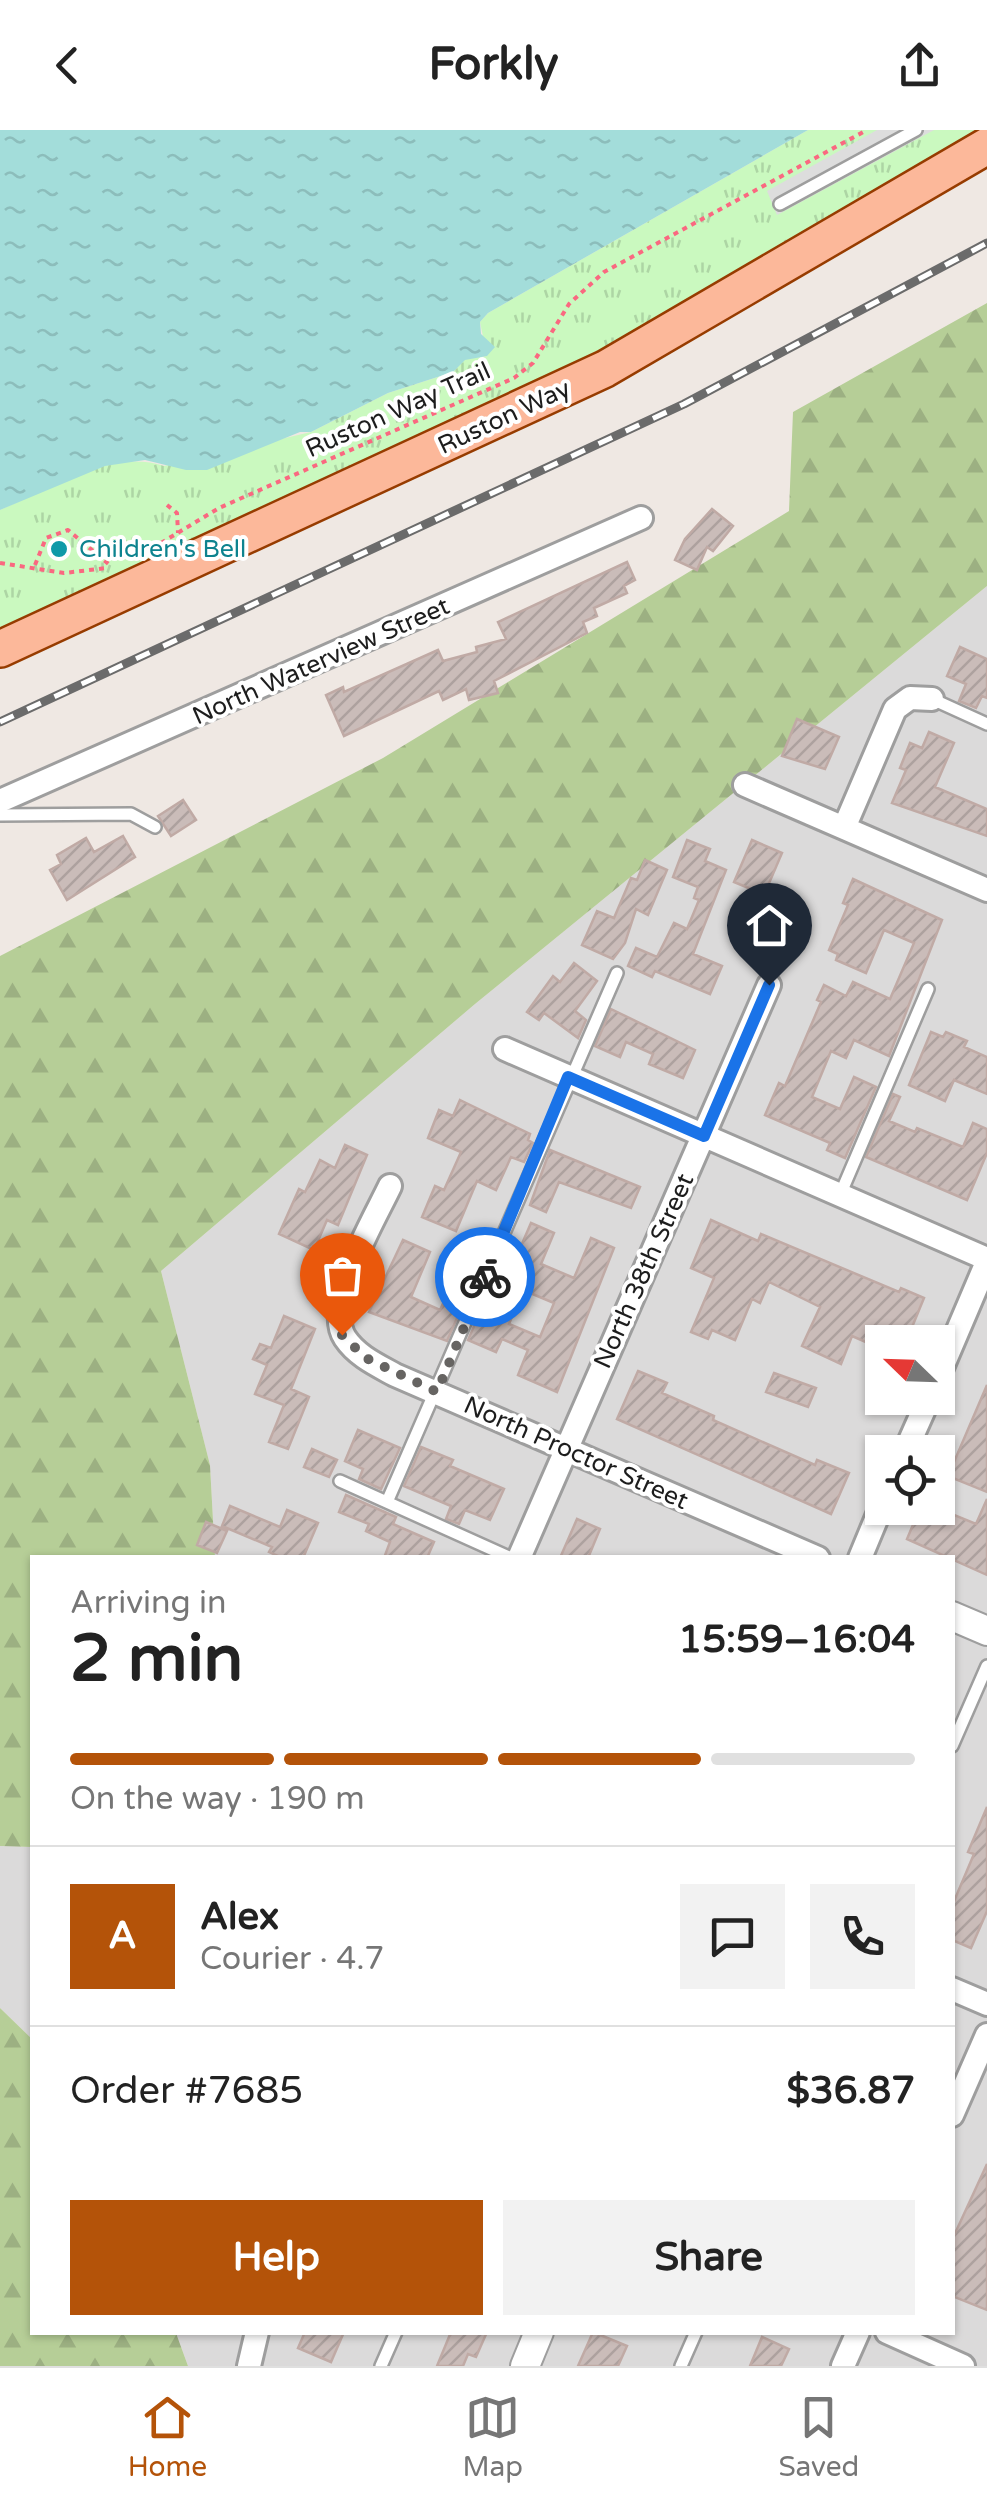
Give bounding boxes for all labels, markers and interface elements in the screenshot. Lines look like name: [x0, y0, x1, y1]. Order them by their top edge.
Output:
icon: back: [40, 38, 95, 93]
text: Forkly: [428, 38, 559, 92]
icon: share: [892, 38, 947, 93]
street label: Ruston Way Trail: [301, 356, 495, 464]
street label: Ruston Way: [433, 373, 575, 461]
place label: Children's Bell: [79, 534, 246, 564]
marker: Children's Bell: [48, 538, 70, 560]
street label: North Waterview Street: [188, 591, 455, 731]
pin: [727, 883, 812, 986]
icon: home: [742, 898, 797, 953]
street label: North 38th Street: [588, 1169, 701, 1373]
courier: [435, 1227, 535, 1327]
pin: [300, 1233, 385, 1336]
icon: bag: [315, 1248, 370, 1303]
icon: bike: [458, 1250, 513, 1305]
north arrow: [865, 1325, 955, 1415]
map controls: [865, 1325, 955, 1525]
street label: North Proctor Street: [459, 1390, 693, 1516]
button: locate: [865, 1435, 955, 1525]
text: Arriving in: [70, 1584, 227, 1622]
text: 15:59–16:04: [678, 1617, 915, 1663]
text: 2 min: [70, 1620, 243, 1699]
text: On the way · 190 m: [70, 1780, 365, 1818]
button: chat: [680, 1884, 785, 1989]
button: phone: [810, 1884, 915, 1989]
text: Alex: [200, 1894, 279, 1940]
text: A: [108, 1913, 137, 1959]
text: Courier · 4.7: [200, 1940, 384, 1978]
text: Order #7685: [70, 2068, 303, 2114]
text: $36.87: [786, 2068, 915, 2114]
button: Help: [70, 2200, 483, 2315]
button: Share: [503, 2200, 915, 2315]
tab: Home: [128, 2390, 207, 2484]
tab: Map: [462, 2390, 523, 2484]
tab: Saved: [778, 2390, 859, 2484]

